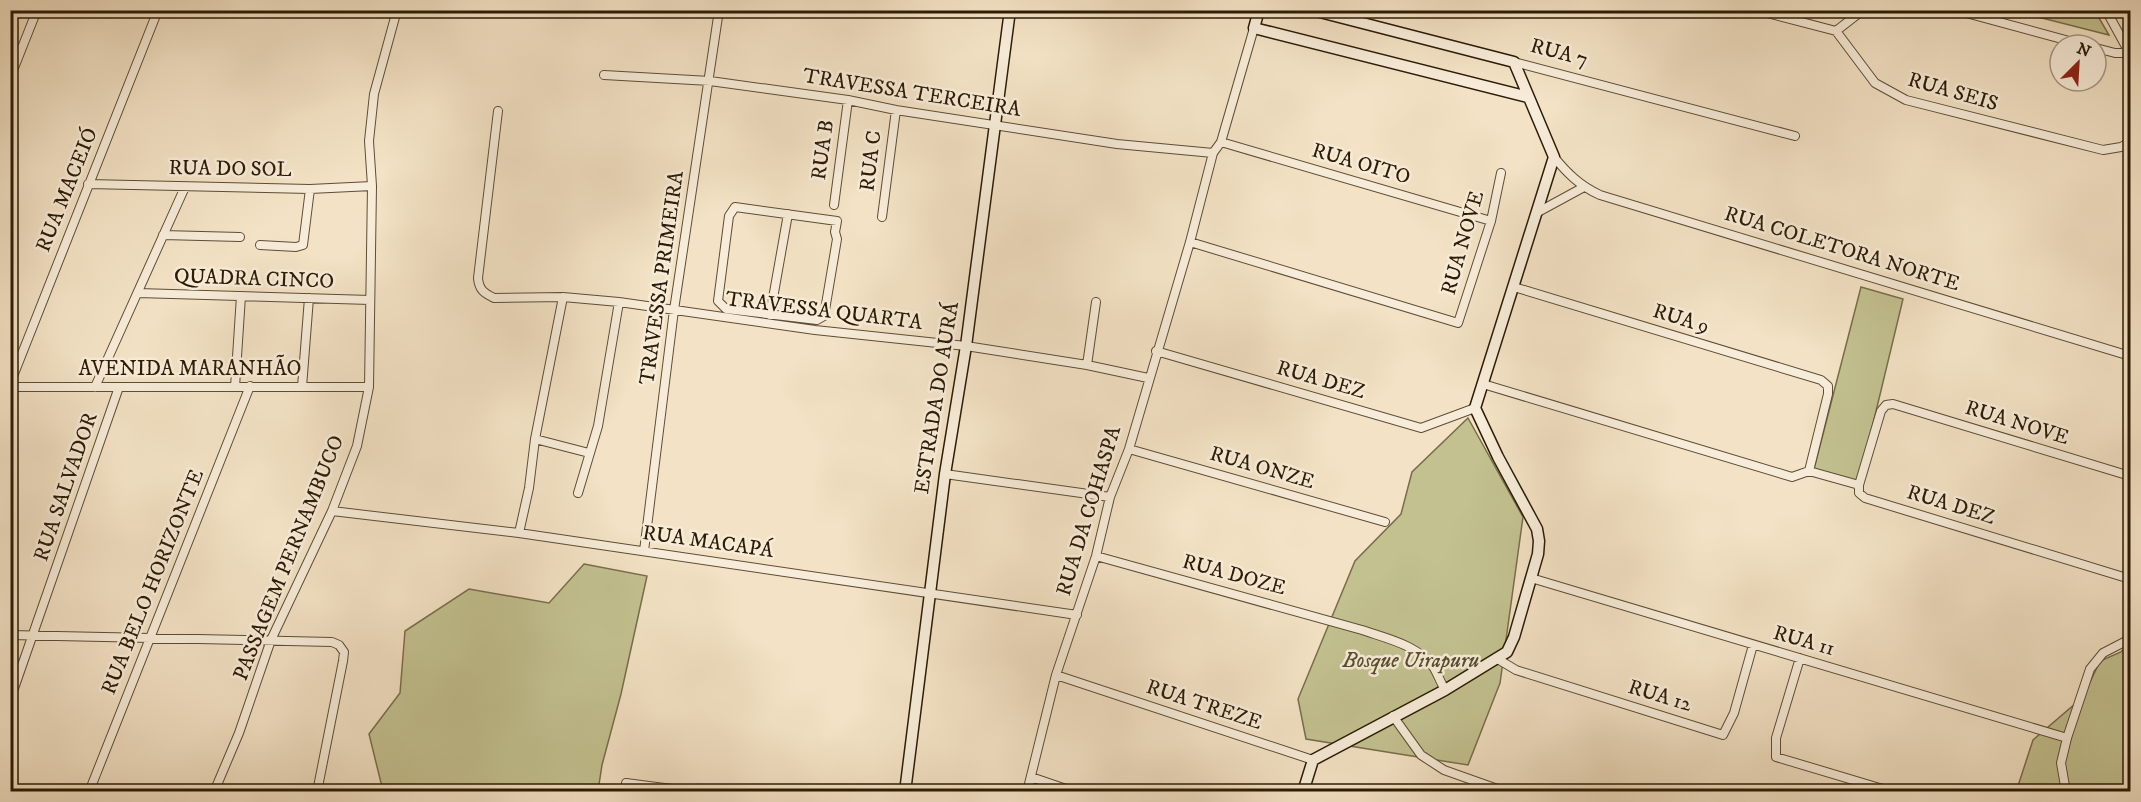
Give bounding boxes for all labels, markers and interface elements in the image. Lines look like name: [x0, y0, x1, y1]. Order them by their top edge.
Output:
street label: RUA 7: [1527, 33, 1591, 73]
north arrow: [2048, 33, 2108, 93]
text: N: [2074, 38, 2094, 62]
street label: TRAVESSA TERCEIRA: [801, 63, 1023, 123]
street label: RUA SEIS: [1905, 67, 2001, 117]
street label: RUA B: [806, 118, 840, 182]
street label: RUA MACEIÓ: [28, 123, 104, 256]
street label: RUA C: [854, 129, 888, 193]
street label: RUA OITO: [1309, 138, 1413, 190]
street label: RUA DO SOL: [168, 155, 292, 183]
street label: TRAVESSA PRIMEIRA: [634, 169, 690, 387]
street label: RUA NOVE: [1436, 188, 1490, 298]
street label: RUA COLETORA NORTE: [1721, 201, 1963, 297]
street label: QUADRA CINCO: [173, 263, 335, 295]
street label: TRAVESSA QUARTA: [724, 286, 924, 336]
street label: RUA 9: [1650, 298, 1712, 340]
street label: ESTRADA DO AURÁ: [907, 299, 965, 496]
street label: AVENIDA MARANHÃO: [79, 354, 301, 382]
street label: RUA DEZ: [1274, 355, 1368, 405]
street label: RUA NOVE: [1962, 395, 2072, 451]
street label: RUA SALVADOR: [28, 409, 104, 565]
street label: RUA DA COHASPA: [1051, 422, 1127, 599]
street label: PASSAGEM PERNAMBUCO: [228, 432, 350, 684]
street label: RUA ONZE: [1207, 441, 1317, 495]
street label: RUA BELO HORIZONTE: [96, 465, 210, 698]
street label: RUA DEZ: [1904, 479, 1998, 531]
street label: RUA MACAPÁ: [641, 518, 776, 564]
street label: RUA DOZE: [1179, 549, 1289, 601]
street label: RUA 11: [1770, 620, 1838, 662]
park label: Bosque Uirapuru: [1342, 648, 1479, 675]
street label: RUA TREZE: [1143, 674, 1265, 736]
street label: RUA 12: [1625, 674, 1696, 718]

